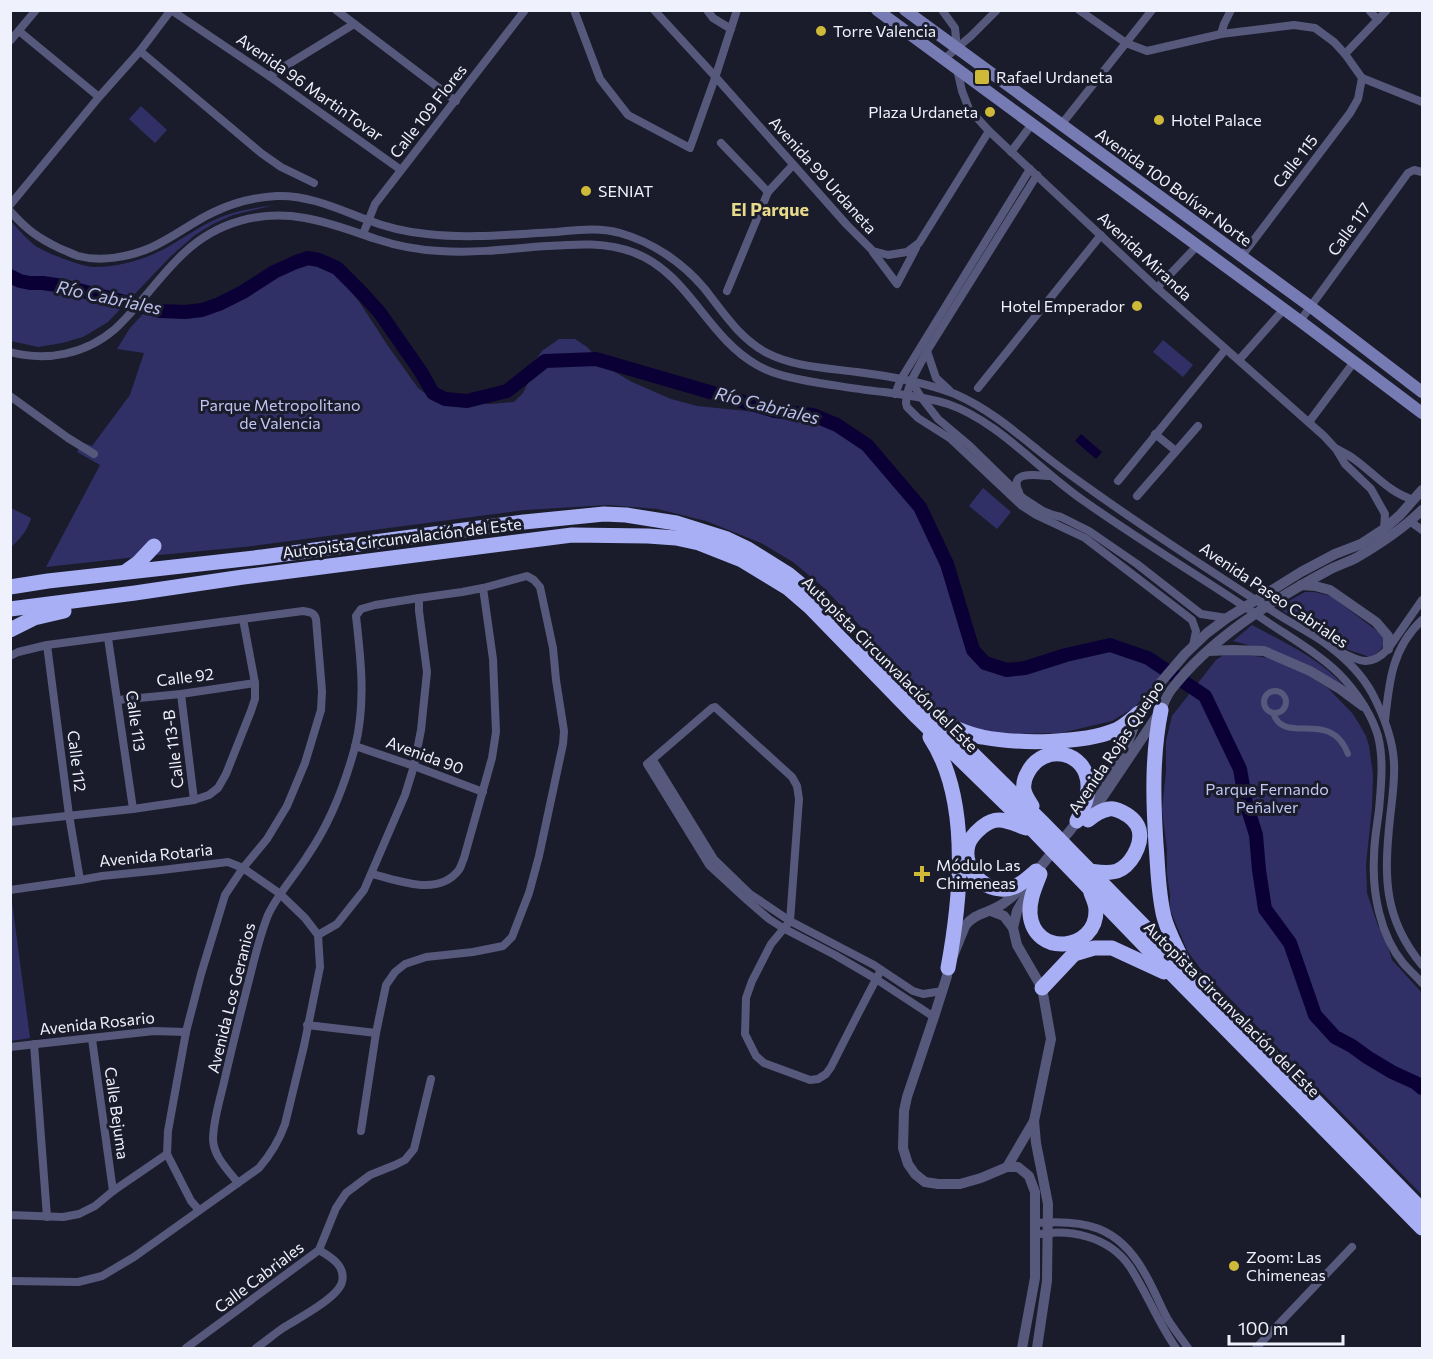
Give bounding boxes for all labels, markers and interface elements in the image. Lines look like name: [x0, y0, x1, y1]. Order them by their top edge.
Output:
place label: Torre Valencia: [833, 21, 936, 40]
marker: Torre Valencia: [814, 24, 828, 38]
street label: Avenida 96 MartinTovar: [234, 29, 388, 145]
street label: Calle 109 Flores: [385, 60, 470, 161]
place label: Rafael Urdaneta: [996, 67, 1113, 86]
marker: Rafael Urdaneta: [973, 68, 991, 86]
place label: Plaza Urdaneta: [868, 102, 978, 121]
marker: Plaza Urdaneta: [983, 105, 997, 119]
place label: Hotel Palace: [1171, 110, 1262, 129]
street label: Avenida 99 Urdaneta: [766, 112, 881, 237]
marker: Hotel Palace: [1152, 113, 1166, 127]
street label: Avenida 100 Bolívar Norte: [1093, 124, 1256, 250]
street label: Calle 115: [1268, 130, 1321, 191]
place label: SENIAT: [598, 181, 653, 200]
marker: SENIAT: [579, 184, 593, 198]
district label: El Parque: [731, 198, 809, 220]
street label: Calle 117: [1323, 198, 1374, 259]
street label: Avenida Miranda: [1094, 207, 1196, 304]
water label: Río Cabriales: [55, 275, 164, 319]
place label: Hotel Emperador: [1000, 296, 1126, 315]
marker: Hotel Emperador: [1130, 299, 1144, 313]
water label: Río Cabriales: [713, 381, 822, 429]
park label: Parque Metropolitano de Valencia: [199, 395, 361, 432]
street label: Autopista Circunvalación del Este: [281, 513, 523, 562]
street label: Avenida Paseo Cabriales: [1196, 538, 1352, 651]
street label: Autopista Circunvalación del Este: [799, 572, 982, 755]
street label: Calle 92: [155, 664, 215, 689]
street label: Avenida Rojas Queipo: [1064, 676, 1167, 817]
street label: Calle 113: [123, 689, 150, 753]
street label: Calle 113-B: [158, 709, 187, 789]
street label: Calle 112: [64, 729, 91, 793]
street label: Avenida 90: [384, 732, 466, 777]
park label: Parque Fernando Peñalver: [1205, 779, 1329, 816]
street label: Avenida Rotaria: [98, 839, 214, 870]
place label: Módulo Las Chimeneas: [936, 855, 1021, 892]
marker: Módulo Las Chimeneas: [913, 865, 931, 883]
street label: Autopista Circunvalación del Este: [1141, 917, 1324, 1100]
street label: Avenida Los Geranios: [203, 921, 258, 1075]
street label: Avenida Rosario: [38, 1007, 156, 1038]
street label: Calle Bejuma: [102, 1066, 133, 1160]
street label: Calle Cabriales: [210, 1237, 307, 1316]
place label: Zoom: Las Chimeneas: [1246, 1247, 1326, 1284]
marker: Zoom: Las Chimeneas: [1227, 1259, 1241, 1273]
scale bar: [1229, 1308, 1343, 1346]
text: 100 m: [1238, 1317, 1288, 1339]

